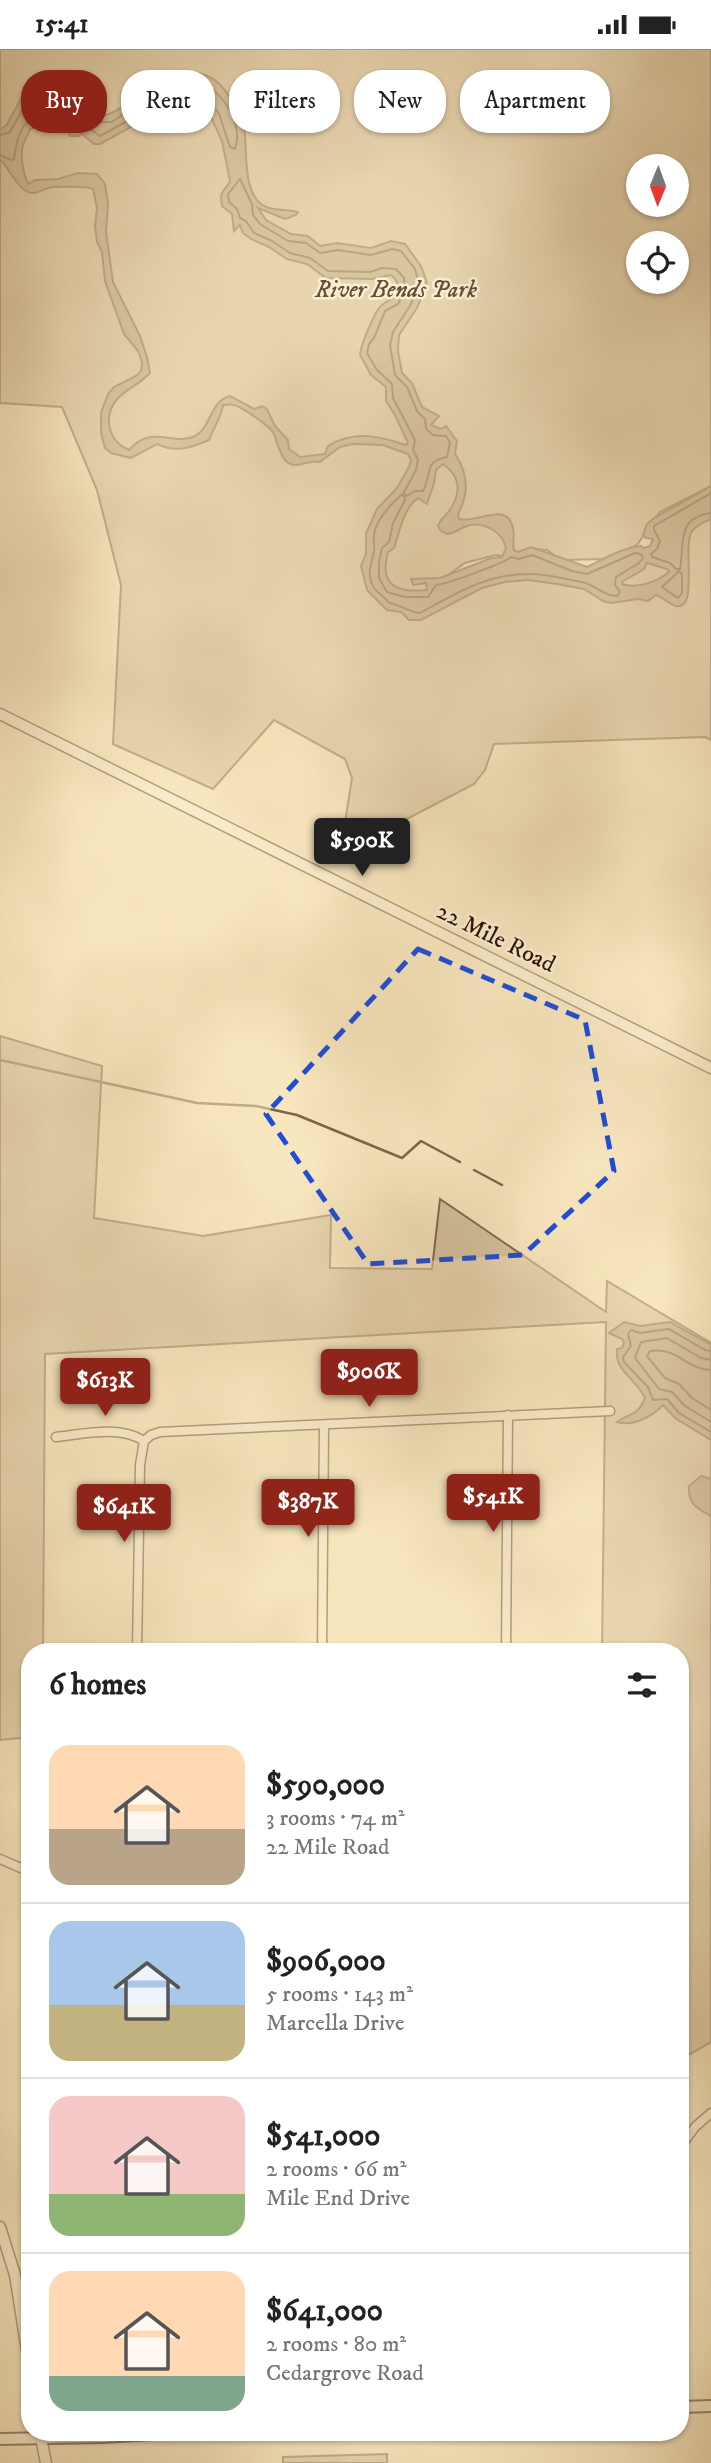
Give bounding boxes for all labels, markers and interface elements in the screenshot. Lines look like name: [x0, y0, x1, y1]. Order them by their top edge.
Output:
text: 15:41: [35, 8, 89, 41]
chip: Buy: [21, 70, 107, 133]
chip: Rent: [121, 70, 215, 133]
chip: Filters: [229, 70, 340, 133]
chip: New: [354, 70, 446, 133]
chip: Apartment: [460, 70, 610, 133]
north arrow: [626, 154, 690, 217]
map controls: [626, 154, 689, 294]
button: locate: [626, 231, 689, 294]
park label: River Bends Park: [314, 275, 477, 305]
pin: $590K: [313, 819, 411, 878]
text: $590K: [330, 826, 394, 855]
street label: 22 Mile Road: [432, 896, 560, 980]
pin: $906K: [320, 1349, 418, 1409]
text: $906K: [337, 1357, 401, 1386]
pin: $613K: [56, 1359, 154, 1418]
text: $613K: [76, 1366, 134, 1395]
pin: $541K: [444, 1475, 542, 1534]
pin: $387K: [259, 1479, 357, 1539]
text: $541K: [463, 1482, 523, 1511]
pin: $641K: [75, 1485, 173, 1544]
text: $387K: [278, 1487, 338, 1516]
text: $641K: [93, 1492, 155, 1521]
icon: filters: [623, 1666, 661, 1704]
text: 6 homes: [49, 1667, 146, 1704]
text: $590,000: [266, 1767, 385, 1804]
icon: home: [105, 1773, 189, 1857]
text: 3 rooms · 74 m²: [266, 1804, 405, 1833]
text: 22 Mile Road: [266, 1833, 389, 1862]
text: $906,000: [266, 1943, 386, 1980]
icon: home: [105, 1949, 189, 2033]
text: 5 rooms · 143 m²: [266, 1980, 413, 2009]
text: Marcella Drive: [266, 2009, 404, 2038]
text: $541,000: [266, 2118, 380, 2155]
icon: home: [105, 2124, 189, 2208]
text: 2 rooms · 66 m²: [266, 2155, 406, 2184]
text: Mile End Drive: [266, 2184, 410, 2213]
text: $641,000: [266, 2293, 383, 2330]
icon: home: [105, 2299, 189, 2383]
text: 2 rooms · 80 m²: [266, 2330, 406, 2359]
text: Cedargrove Road: [266, 2359, 424, 2388]

